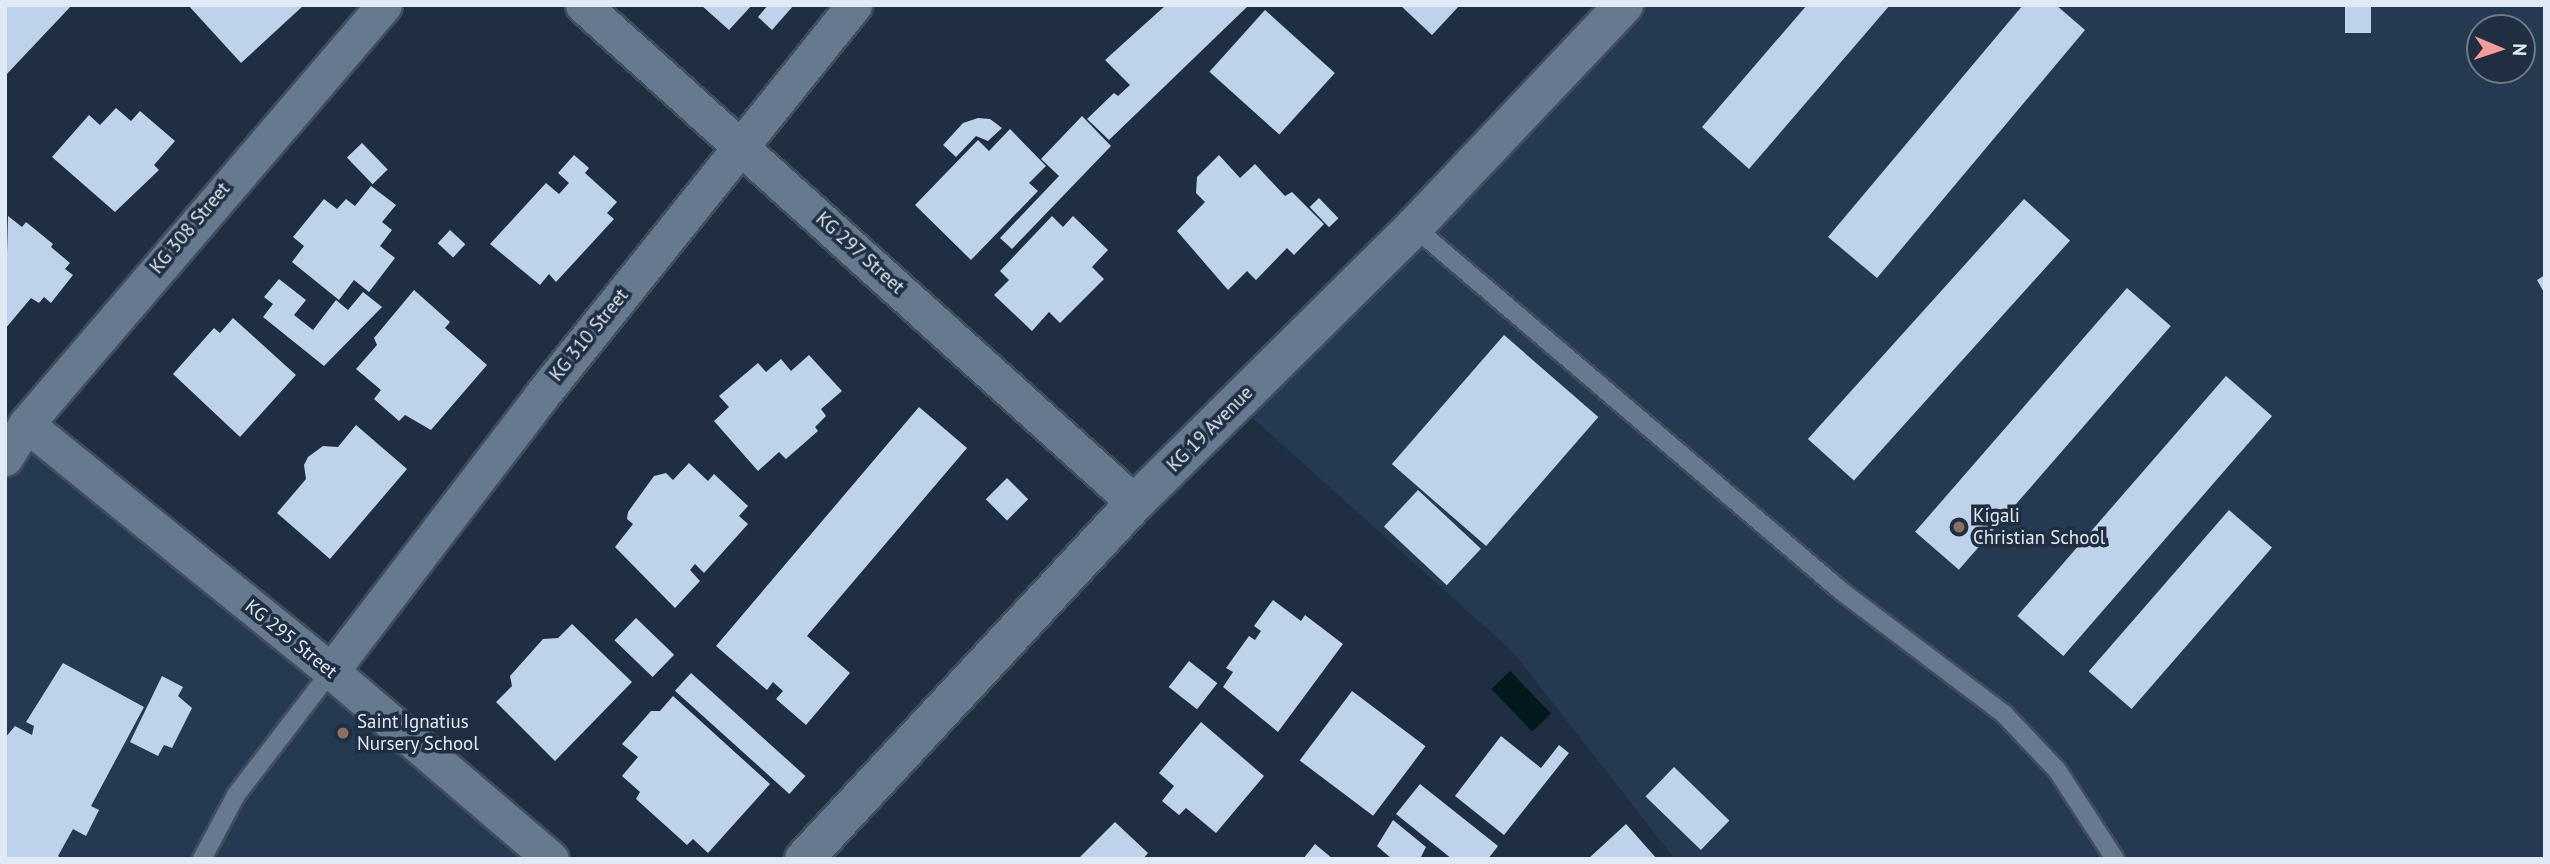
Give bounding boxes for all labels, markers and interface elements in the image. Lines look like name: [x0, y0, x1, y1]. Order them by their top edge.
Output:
north arrow: [2466, 14, 2536, 84]
text: N: [2508, 43, 2532, 56]
street label: KG 308 Street: [145, 178, 235, 278]
street label: KG 297 Street: [811, 207, 909, 299]
street label: KG 310 Street: [545, 284, 633, 386]
street label: KG 19 Avenue: [1162, 381, 1258, 477]
place label: Kigali Christian School: [1973, 505, 2105, 549]
marker: Kigali Christian School: [1951, 519, 1967, 535]
street label: KG 295 Street: [240, 595, 342, 683]
place label: Saint Ignatius Nursery School: [357, 711, 479, 755]
marker: Saint Ignatius Nursery School: [335, 725, 351, 741]

